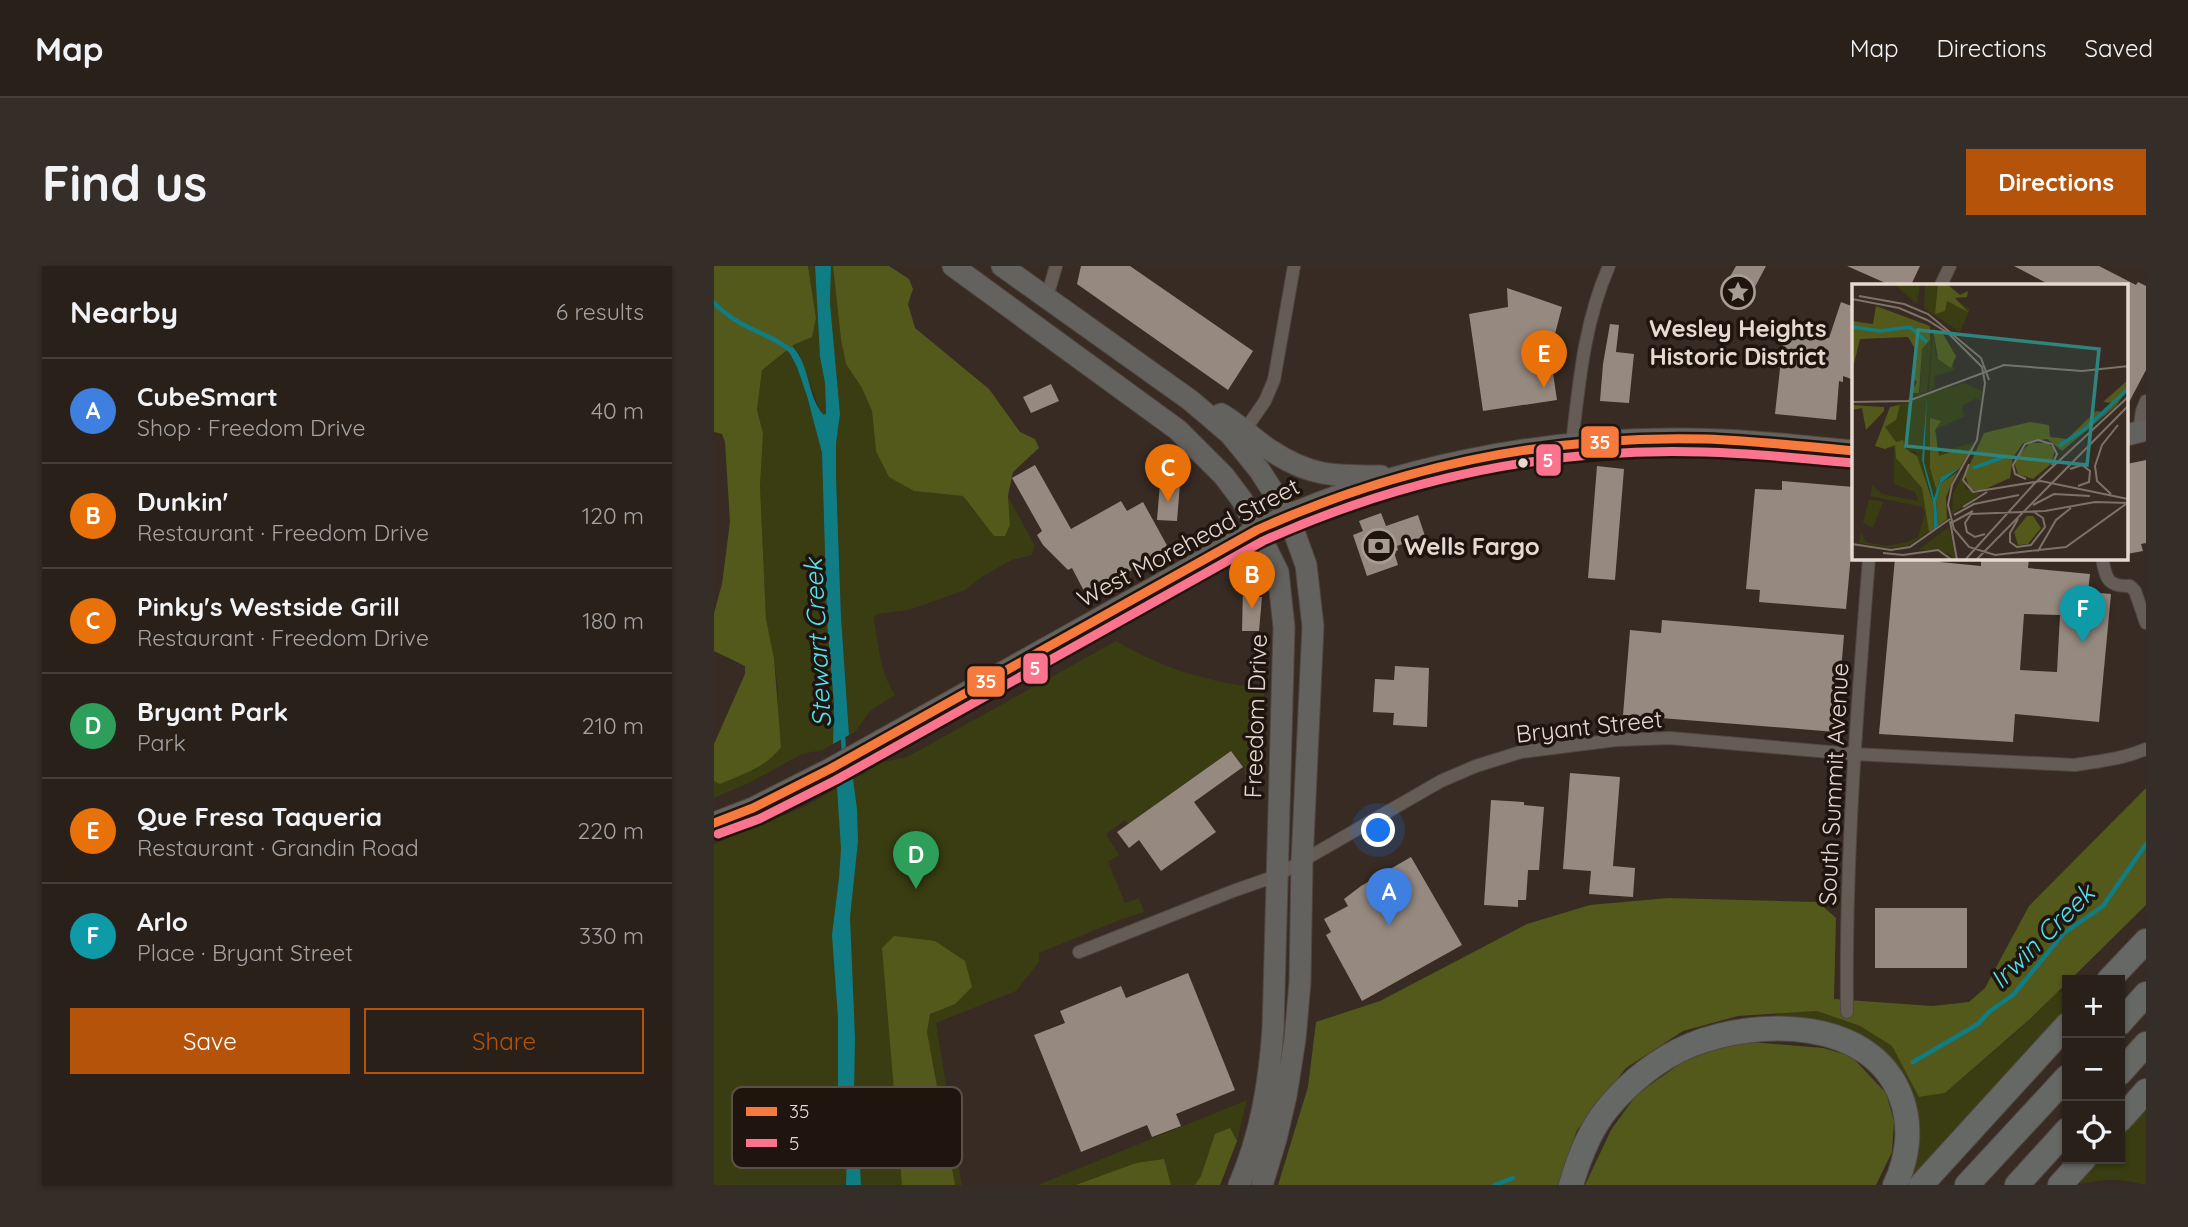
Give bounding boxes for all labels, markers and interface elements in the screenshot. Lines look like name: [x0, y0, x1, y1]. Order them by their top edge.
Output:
text: Map: [35, 28, 103, 69]
text: Map: [1850, 33, 1899, 63]
text: Directions: [1937, 33, 2047, 63]
text: Saved: [2085, 33, 2153, 63]
button: Directions: [1966, 149, 2146, 215]
text: Find us: [42, 152, 207, 213]
place icon: Wesley Heights Historic District: [1719, 273, 1757, 311]
inset map: [1852, 284, 2128, 560]
text: Nearby: [70, 293, 178, 331]
text: 6 results: [556, 297, 644, 326]
place label: Wesley Heights Historic District: [1649, 313, 1827, 371]
pin: E: [1521, 330, 1567, 388]
text: CubeSmart: [137, 380, 278, 413]
text: A: [86, 396, 100, 425]
text: 40 m: [591, 396, 644, 425]
text: Shop · Freedom Drive: [137, 413, 365, 442]
line badge: 35: [1580, 425, 1620, 459]
text: 35: [1589, 430, 1611, 454]
line badge: 5: [1535, 443, 1562, 477]
pin: C: [1145, 444, 1191, 502]
text: 5: [1543, 448, 1553, 472]
unlabelled marker: [1516, 456, 1530, 470]
street label: West Morehead Street: [1072, 471, 1304, 613]
text: Dunkin': [137, 485, 228, 518]
text: B: [85, 501, 101, 530]
text: 120 m: [582, 501, 644, 530]
text: Restaurant · Freedom Drive: [137, 518, 429, 547]
bank icon: Wells Fargo: [1360, 527, 1398, 565]
place label: Wells Fargo: [1404, 531, 1540, 561]
pin: B: [1229, 551, 1275, 609]
water label: Stewart Creek: [796, 556, 838, 728]
pin: F: [2060, 585, 2106, 643]
text: Pinky's Westside Grill: [137, 590, 400, 623]
text: C: [86, 606, 100, 635]
text: 180 m: [582, 606, 644, 635]
text: Restaurant · Freedom Drive: [137, 623, 429, 652]
street label: Freedom Drive: [1237, 633, 1273, 799]
line badge: 5: [1022, 652, 1049, 685]
text: 5: [1030, 656, 1040, 680]
street label: South Summit Avenue: [1812, 662, 1854, 906]
line badge: 35: [966, 665, 1006, 698]
text: 35: [975, 669, 997, 693]
text: Bryant Park: [137, 695, 288, 728]
street label: Bryant Street: [1514, 703, 1664, 749]
text: D: [85, 711, 101, 740]
text: 210 m: [582, 711, 644, 740]
text: Park: [137, 728, 186, 757]
text: Que Fresa Taqueria: [137, 800, 382, 833]
your location: [1361, 813, 1395, 847]
text: E: [86, 816, 100, 845]
text: 220 m: [578, 816, 644, 845]
pin: D: [893, 831, 939, 889]
text: Restaurant · Grandin Road: [137, 833, 419, 862]
pin: A: [1366, 868, 1412, 926]
water label: Irwin Creek: [1983, 875, 2103, 995]
text: Arlo: [137, 905, 188, 938]
text: F: [87, 921, 99, 950]
text: 330 m: [579, 921, 644, 950]
text: Place · Bryant Street: [137, 938, 353, 967]
map controls: [2062, 975, 2125, 1164]
button: +: [2062, 975, 2125, 1038]
button: Save: [70, 1008, 350, 1074]
button: Share: [364, 1008, 644, 1074]
button: −: [2062, 1038, 2125, 1101]
legend: [732, 1087, 962, 1168]
text: 35: [789, 1099, 809, 1123]
button: locate: [2062, 1101, 2125, 1164]
text: 5: [789, 1131, 799, 1155]

